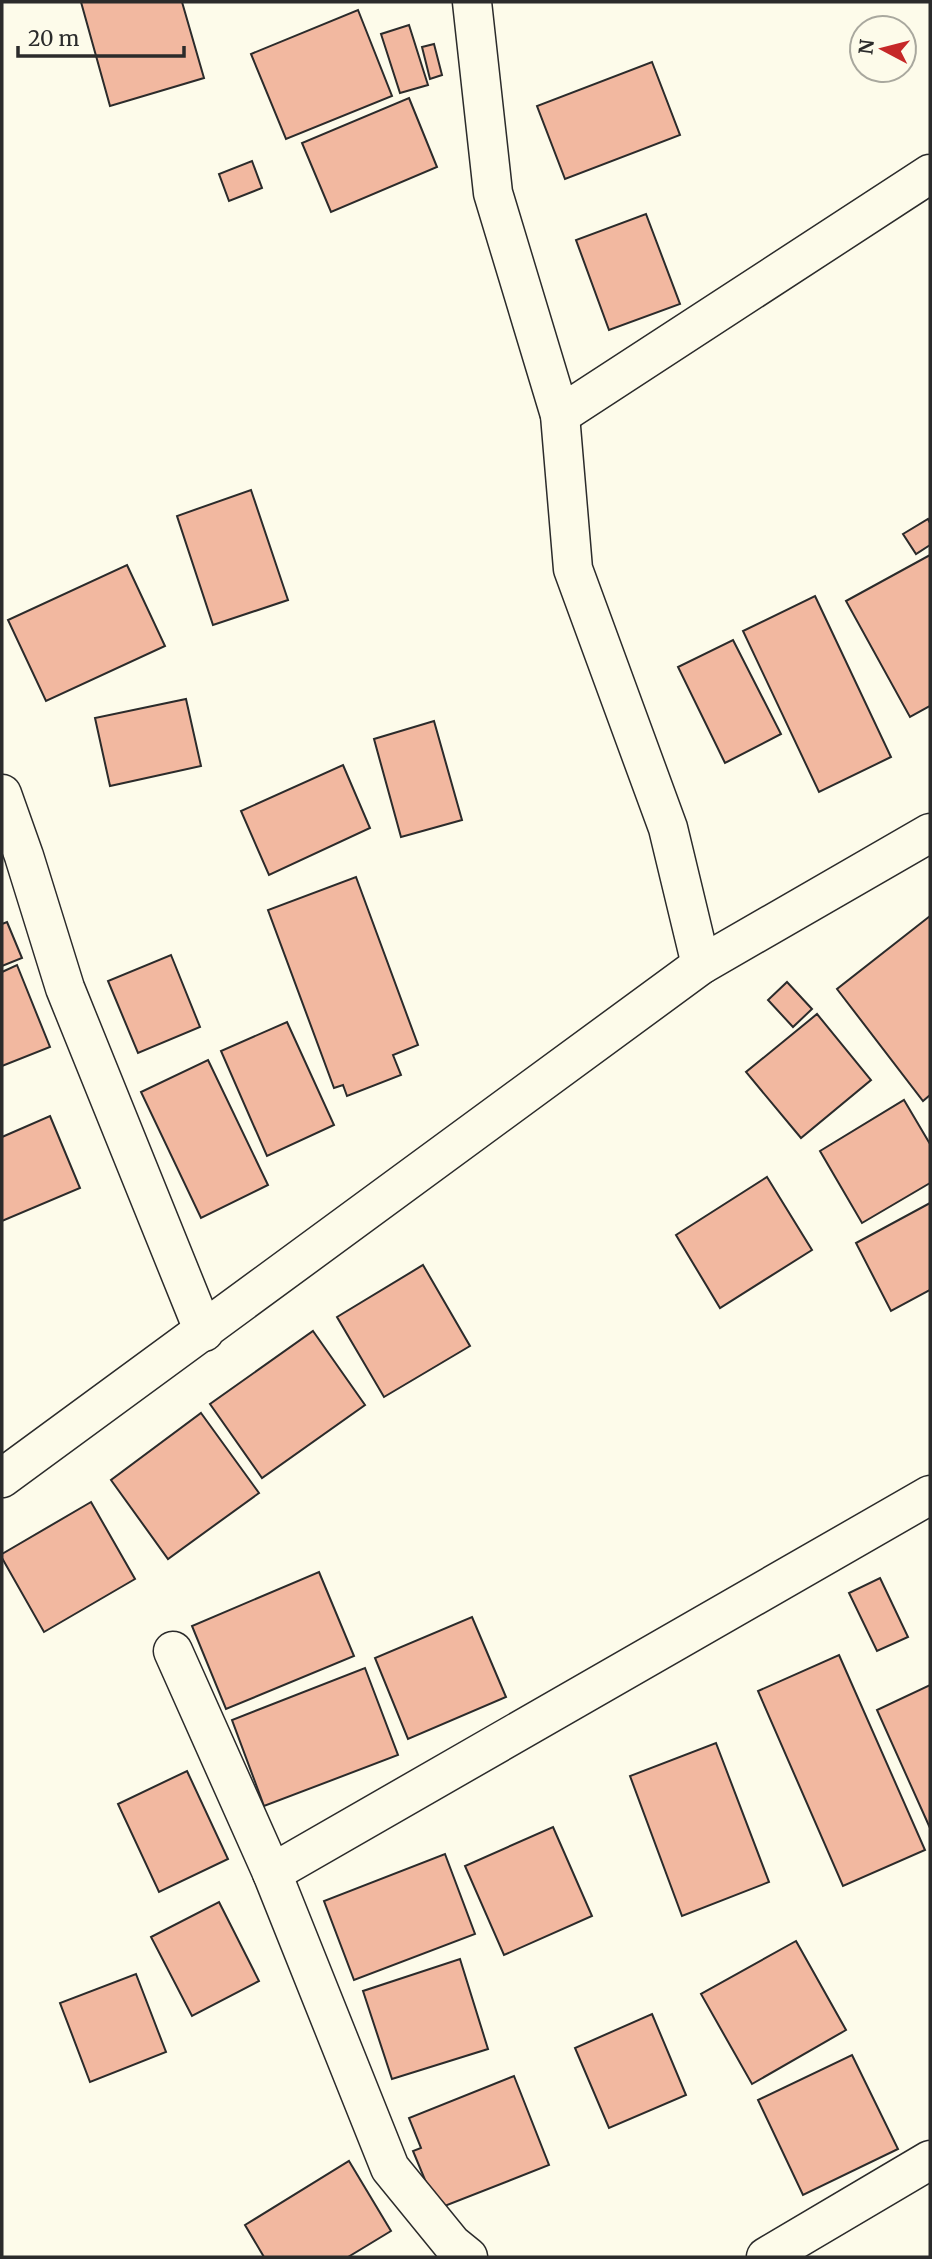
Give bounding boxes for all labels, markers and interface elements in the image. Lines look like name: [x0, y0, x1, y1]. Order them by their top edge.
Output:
scale bar: [18, 14, 184, 58]
north arrow: [848, 14, 918, 84]
text: 20 m: [28, 25, 80, 52]
text: N: [853, 38, 879, 56]

